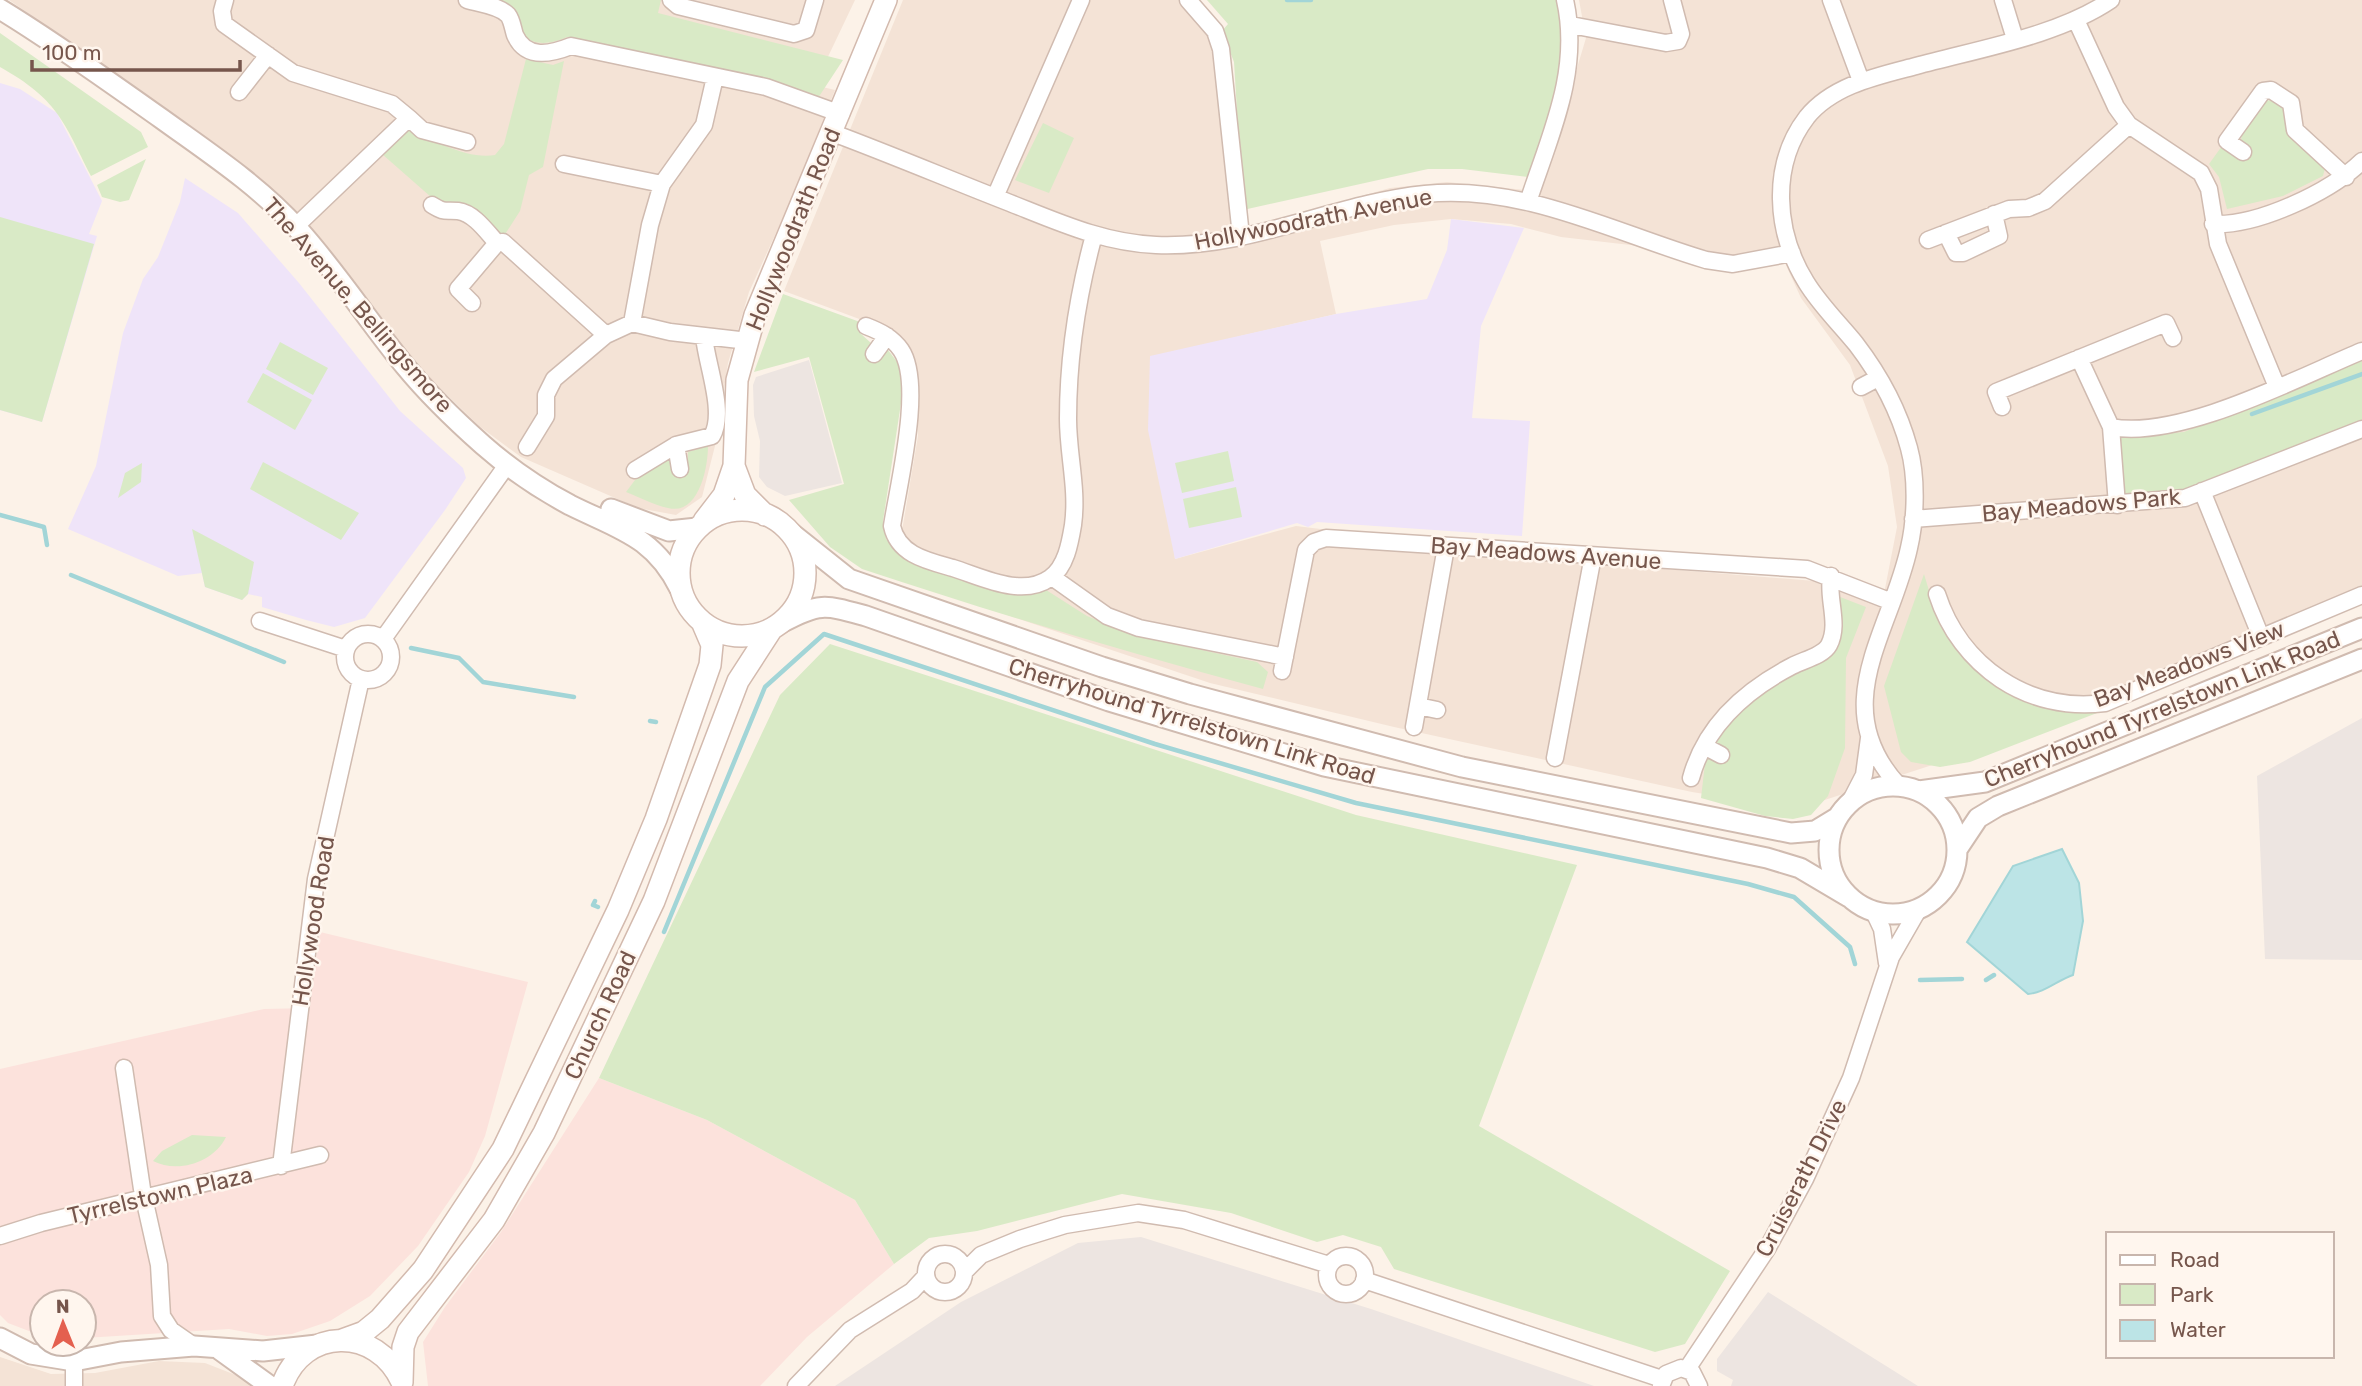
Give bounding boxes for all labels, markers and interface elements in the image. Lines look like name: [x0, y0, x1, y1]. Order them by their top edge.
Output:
scale bar: [32, 28, 240, 72]
text: 100 m: [42, 40, 101, 65]
street label: Hollywoodrath Road: [740, 124, 846, 334]
street label: Hollywoodrath Avenue: [1192, 182, 1434, 256]
street label: The Avenue, Bellingsmore: [257, 192, 459, 418]
street label: Bay Meadows Park: [1981, 482, 2182, 528]
street label: Bay Meadows Avenue: [1430, 531, 1662, 575]
street label: Bay Meadows View: [2090, 615, 2288, 713]
street label: Cherryhound Tyrrelstown Link Road: [1980, 624, 2344, 794]
street label: Cherryhound Tyrrelstown Link Road: [1005, 652, 1379, 790]
street label: Hollywood Road: [286, 834, 340, 1008]
street label: Church Road: [558, 946, 642, 1084]
street label: Cruiserath Drive: [1749, 1094, 1853, 1262]
street label: Tyrrelstown Plaza: [65, 1160, 255, 1230]
legend: [2106, 1232, 2334, 1358]
text: Road: [2170, 1247, 2220, 1272]
text: Park: [2170, 1282, 2214, 1307]
north arrow: [28, 1288, 98, 1358]
text: N: [56, 1295, 70, 1318]
text: Water: [2170, 1317, 2226, 1342]

